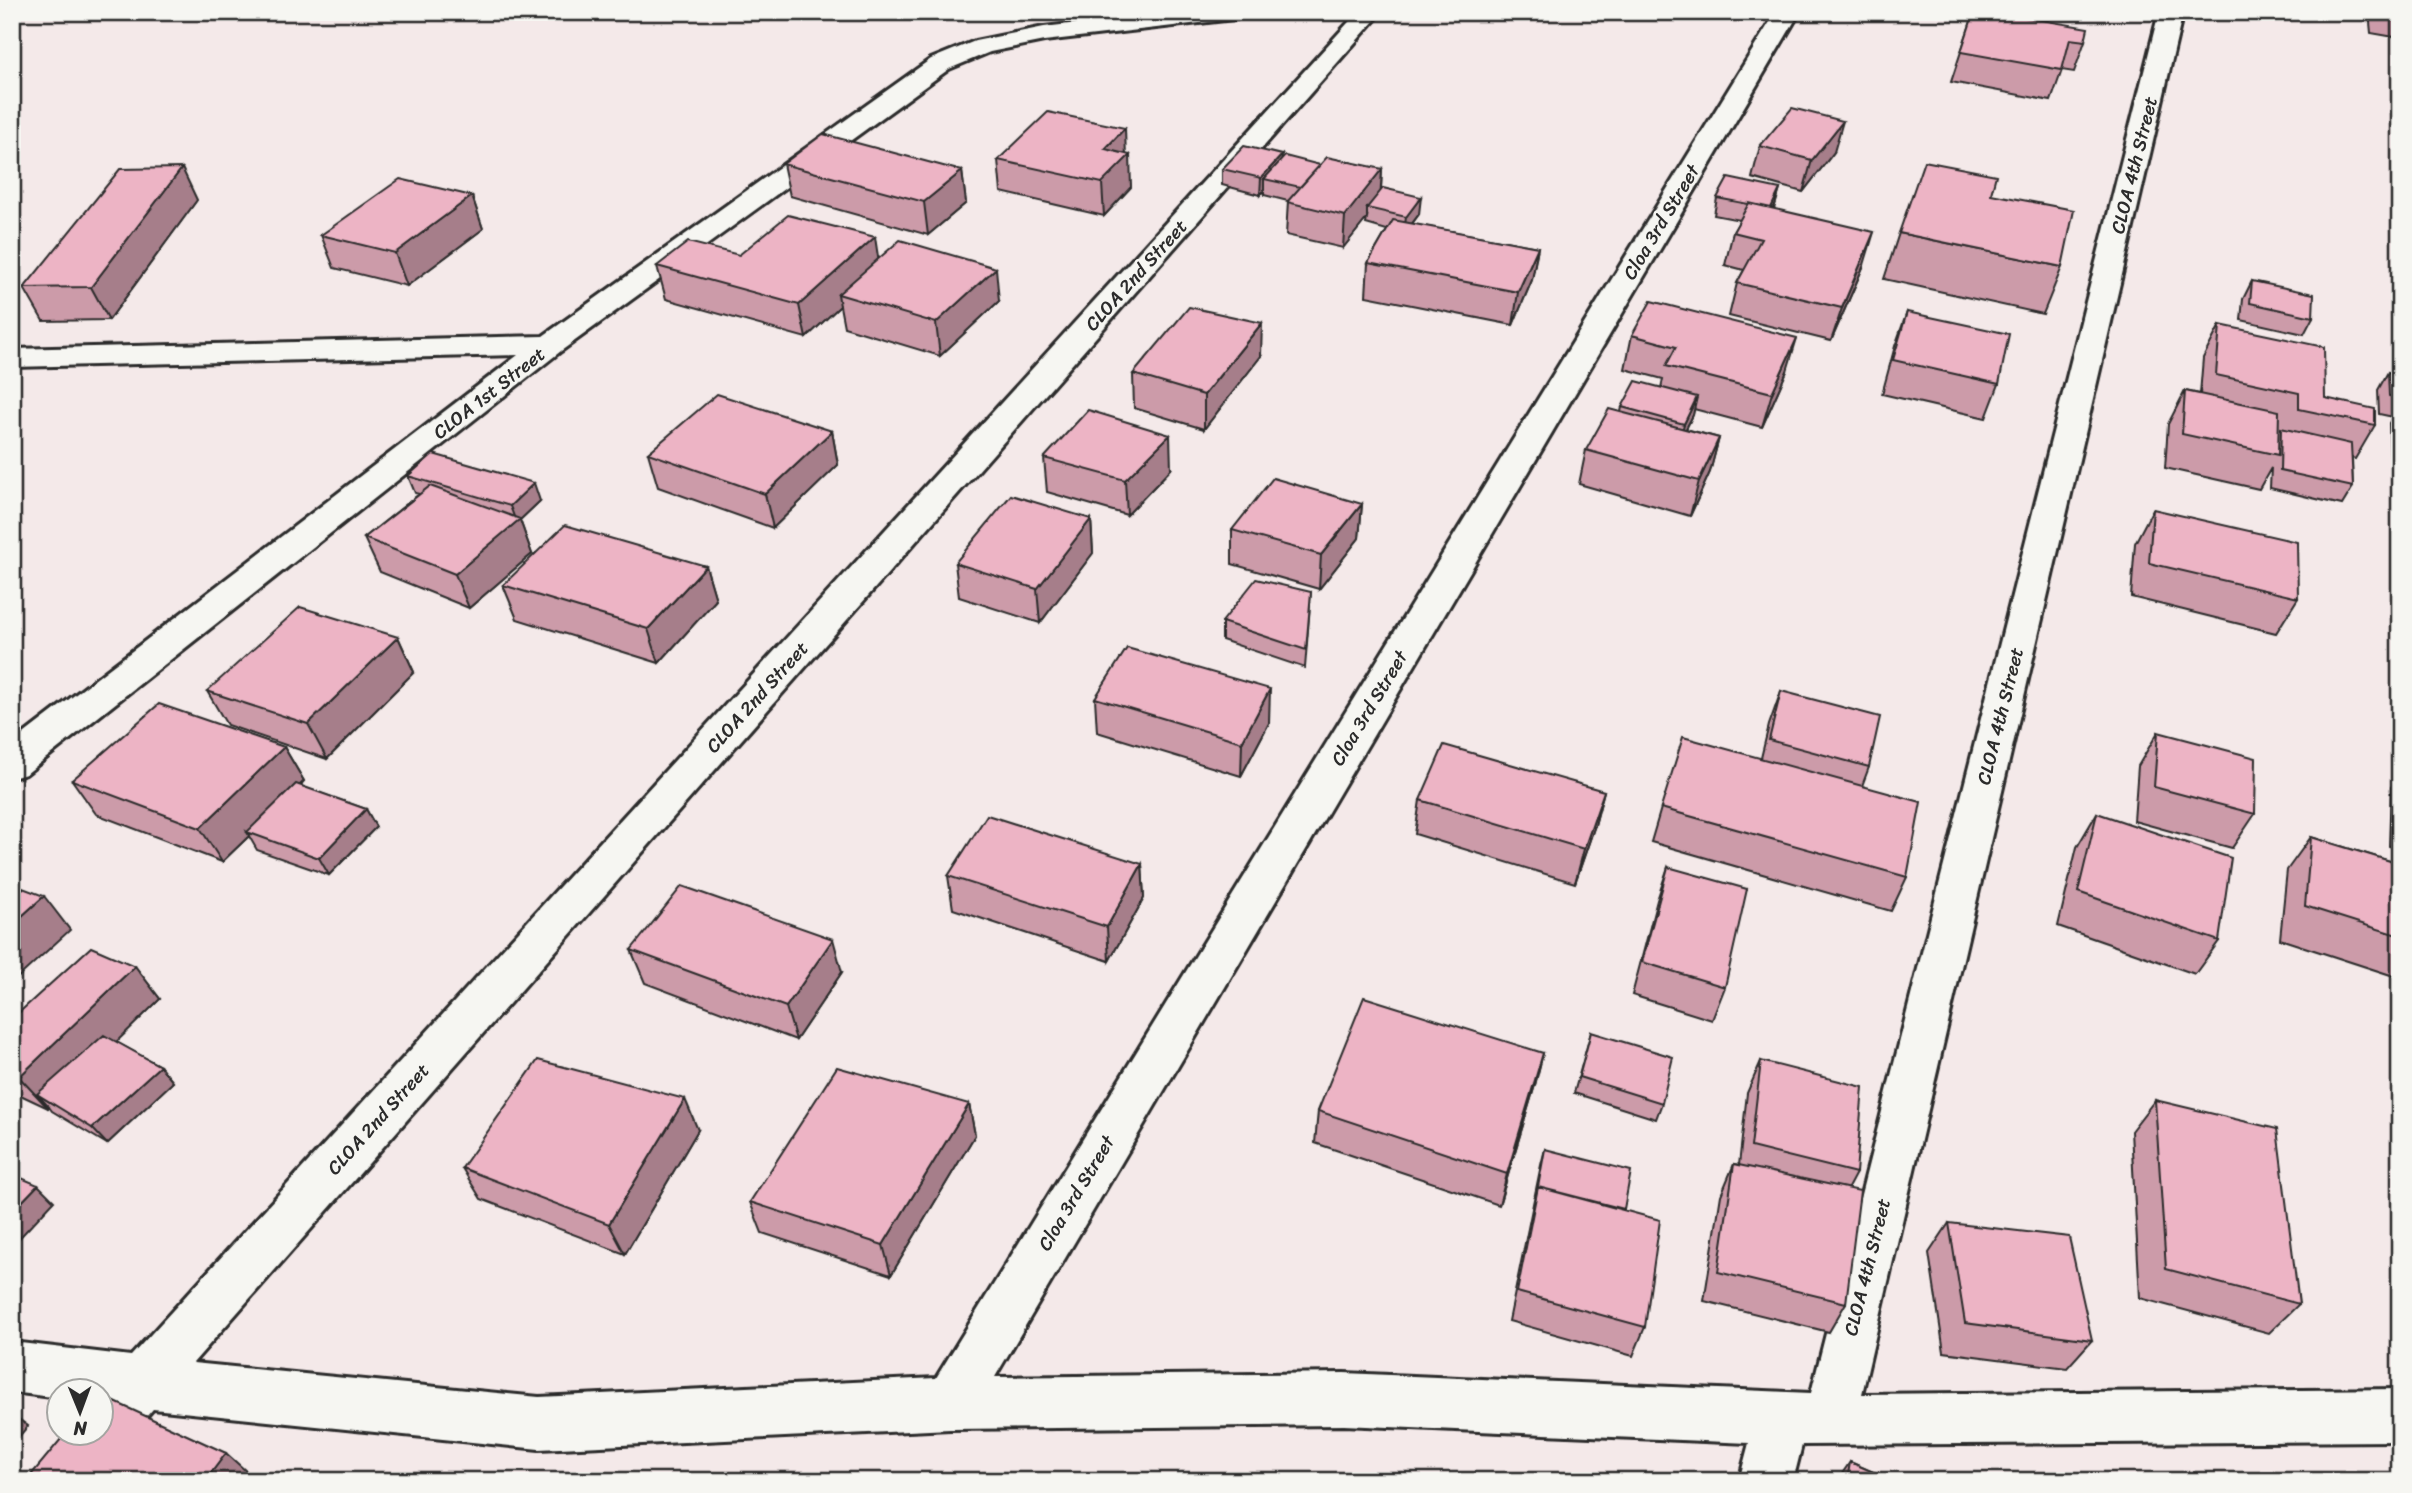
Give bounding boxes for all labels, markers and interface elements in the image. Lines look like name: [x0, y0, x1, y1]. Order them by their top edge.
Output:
street label: CLOA 4th Street: [2101, 93, 2167, 237]
street label: Cloa 3rd Street: [1613, 157, 1709, 286]
street label: CLOA 2nd Street: [1076, 211, 1196, 339]
street label: CLOA 1st Street: [425, 338, 553, 448]
street label: CLOA 2nd Street: [697, 633, 817, 761]
street label: Cloa 3rd Street: [1321, 643, 1417, 772]
street label: CLOA 4th Street: [1967, 644, 2033, 788]
street label: CLOA 2nd Street: [318, 1055, 438, 1183]
street label: Cloa 3rd Street: [1028, 1128, 1124, 1257]
street label: CLOA 4th Street: [1834, 1195, 1900, 1339]
north arrow: [46, 1378, 116, 1448]
text: N: [73, 1412, 88, 1445]

